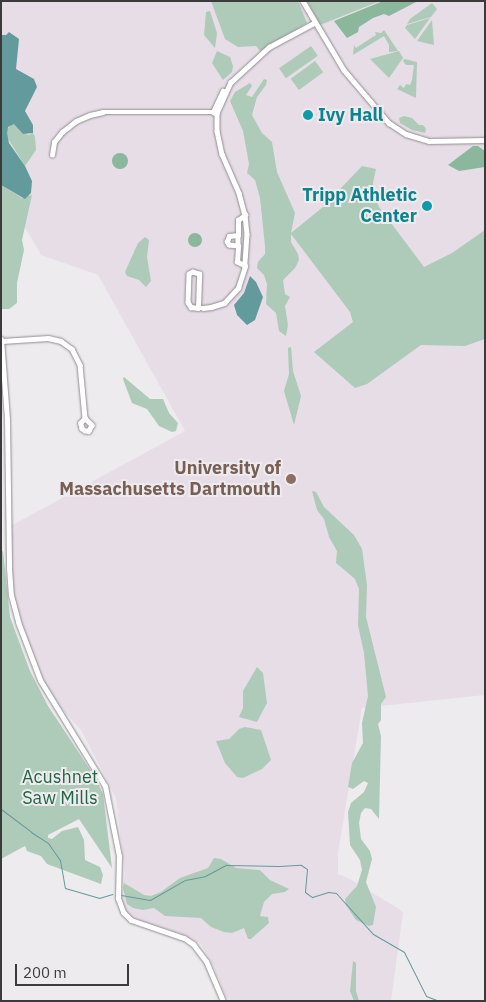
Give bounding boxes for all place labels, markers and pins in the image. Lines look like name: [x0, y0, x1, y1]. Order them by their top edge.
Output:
place label: Ivy Hall: [318, 104, 383, 126]
marker: Ivy Hall: [302, 109, 314, 121]
place label: Tripp Athletic Center: [302, 185, 417, 228]
marker: Tripp Athletic Center: [421, 200, 433, 212]
place label: University of Massachusetts Dartmouth: [59, 458, 281, 500]
marker: University of Massachusetts Dartmouth: [285, 473, 297, 485]

